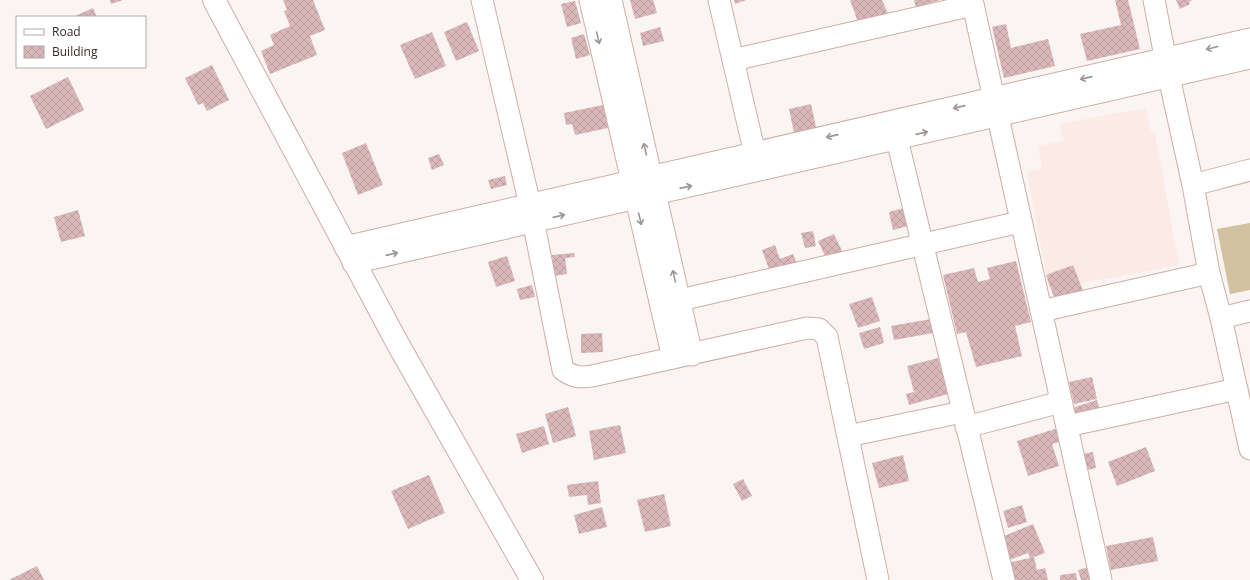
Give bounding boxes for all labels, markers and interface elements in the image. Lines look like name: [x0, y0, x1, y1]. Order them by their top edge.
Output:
legend: [16, 16, 146, 68]
text: Road: [52, 23, 81, 40]
one-way arrow: [595, 31, 603, 44]
text: Building: [52, 43, 98, 60]
one-way arrow: [1206, 45, 1219, 53]
one-way arrow: [1079, 75, 1092, 82]
one-way arrow: [953, 104, 966, 111]
one-way arrow: [915, 129, 928, 137]
one-way arrow: [826, 132, 839, 140]
one-way arrow: [640, 143, 648, 156]
one-way arrow: [679, 183, 692, 191]
one-way arrow: [552, 212, 565, 219]
one-way arrow: [637, 212, 645, 225]
one-way arrow: [385, 250, 398, 258]
one-way arrow: [670, 270, 678, 283]

